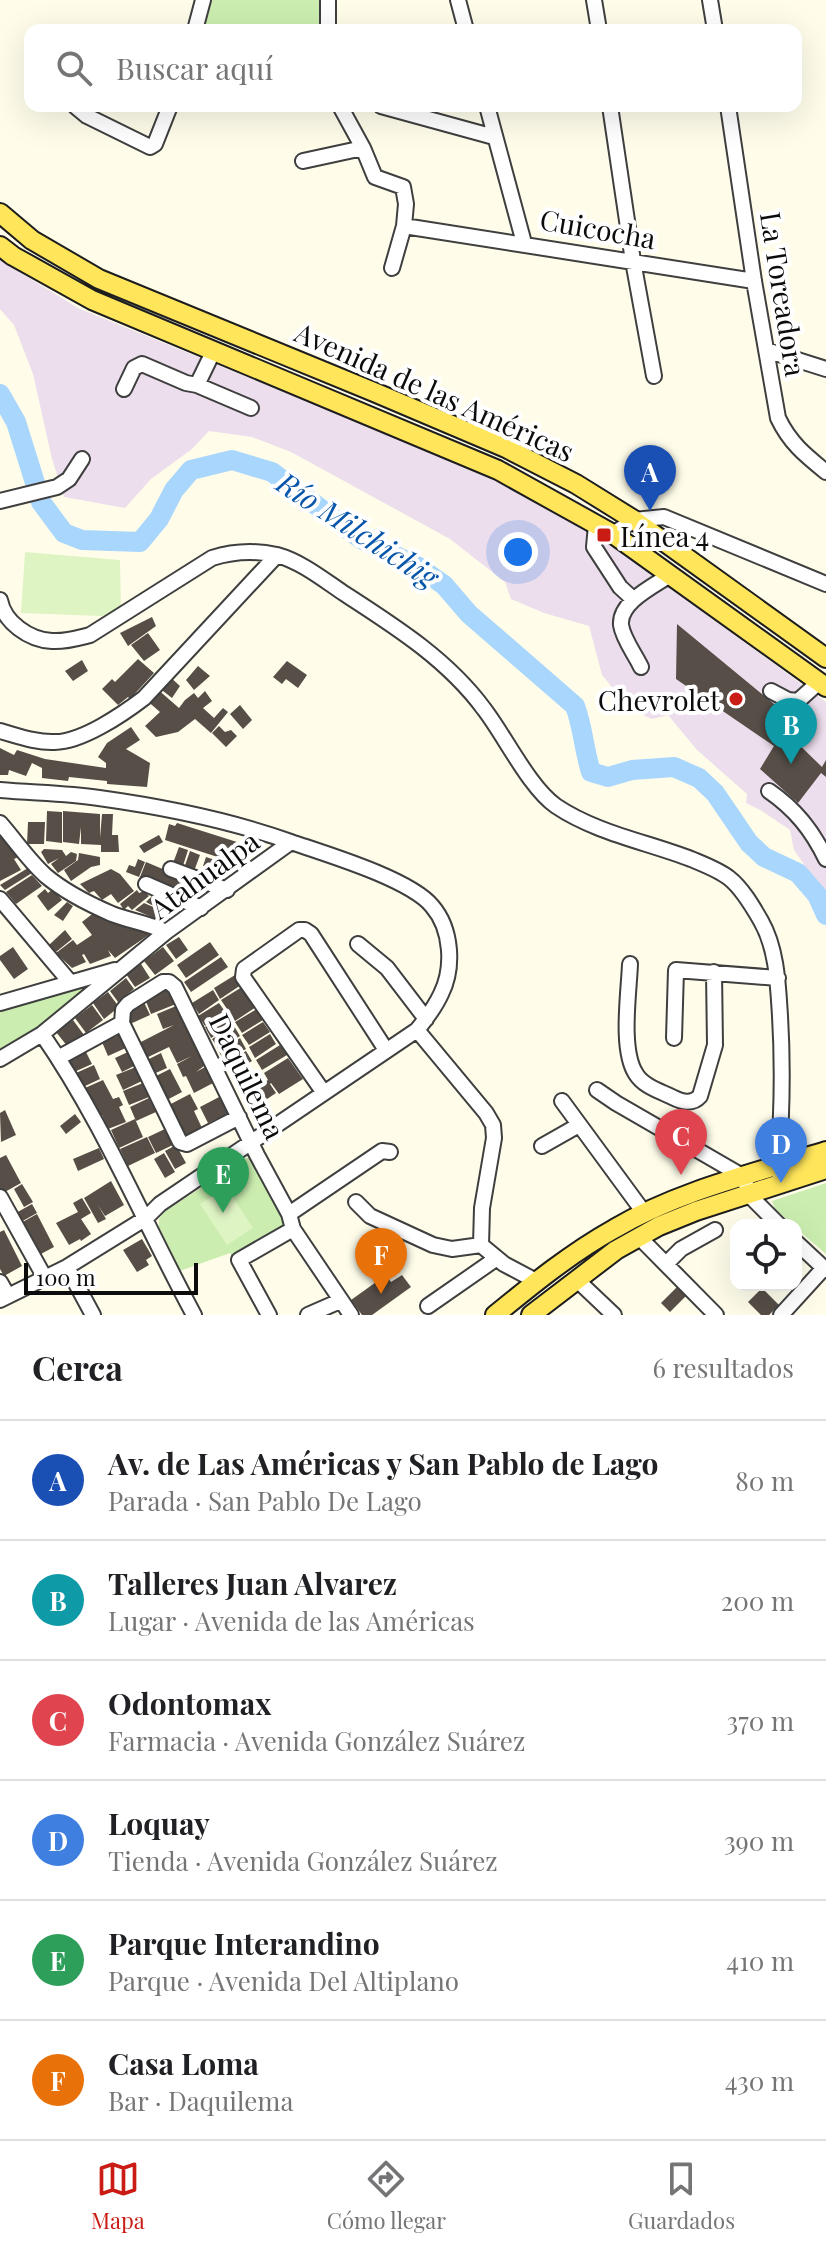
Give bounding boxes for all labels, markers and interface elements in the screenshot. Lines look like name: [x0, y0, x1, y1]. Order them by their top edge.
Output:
search box: [24, 24, 802, 112]
icon: search: [52, 46, 96, 90]
text: Buscar aquí: [116, 48, 273, 88]
street label: Cuicocha: [537, 200, 659, 256]
street label: La Toreadora: [753, 209, 815, 379]
street label: Avenida de las Américas: [289, 312, 580, 469]
pin: A: [624, 445, 676, 511]
water label: Río Milchichig: [269, 461, 448, 597]
place label: Línea 4: [620, 517, 709, 554]
marker: Línea 4: [595, 526, 613, 544]
your location: [498, 532, 538, 572]
place label: Chevrolet: [598, 681, 721, 718]
marker: Chevrolet: [727, 690, 745, 708]
pin: B: [765, 698, 817, 764]
street label: Atahualpa: [141, 822, 266, 927]
street label: Daquilema: [202, 1007, 294, 1145]
pin: C: [655, 1109, 707, 1175]
pin: D: [755, 1117, 807, 1183]
pin: E: [197, 1147, 249, 1213]
map controls: [730, 1219, 802, 1291]
button: locate: [730, 1219, 802, 1291]
pin: F: [355, 1228, 407, 1294]
scale bar: [24, 1259, 198, 1295]
text: 100 m: [36, 1262, 96, 1292]
text: Cerca: [32, 1344, 123, 1390]
text: 6 resultados: [653, 1350, 794, 1385]
text: Av. de Las Américas y San Pablo de Lago: [108, 1443, 658, 1483]
text: A: [49, 1463, 67, 1498]
text: 80 m: [735, 1463, 794, 1498]
text: Parada · San Pablo De Lago: [108, 1483, 422, 1518]
text: Talleres Juan Alvarez: [108, 1563, 397, 1603]
text: B: [49, 1583, 67, 1618]
text: 200 m: [721, 1583, 794, 1618]
text: Lugar · Avenida de las Américas: [108, 1603, 475, 1638]
text: Odontomax: [108, 1683, 271, 1723]
text: C: [49, 1703, 67, 1738]
text: 370 m: [727, 1703, 794, 1738]
text: Farmacia · Avenida González Suárez: [108, 1723, 525, 1758]
text: Loquay: [108, 1803, 210, 1843]
text: D: [48, 1823, 68, 1858]
text: 390 m: [724, 1823, 794, 1858]
text: Tienda · Avenida González Suárez: [108, 1843, 498, 1878]
text: Parque Interandino: [108, 1923, 380, 1963]
text: E: [50, 1943, 66, 1978]
text: 410 m: [726, 1943, 794, 1978]
text: Parque · Avenida Del Altiplano: [108, 1963, 459, 1998]
text: Casa Loma: [108, 2043, 259, 2083]
text: F: [50, 2063, 66, 2098]
text: 430 m: [725, 2063, 794, 2098]
text: Bar · Daquilema: [108, 2083, 293, 2118]
tab: Mapa: [91, 2157, 145, 2235]
tab: Cómo llegar: [327, 2157, 446, 2235]
tab: Guardados: [628, 2157, 735, 2235]

